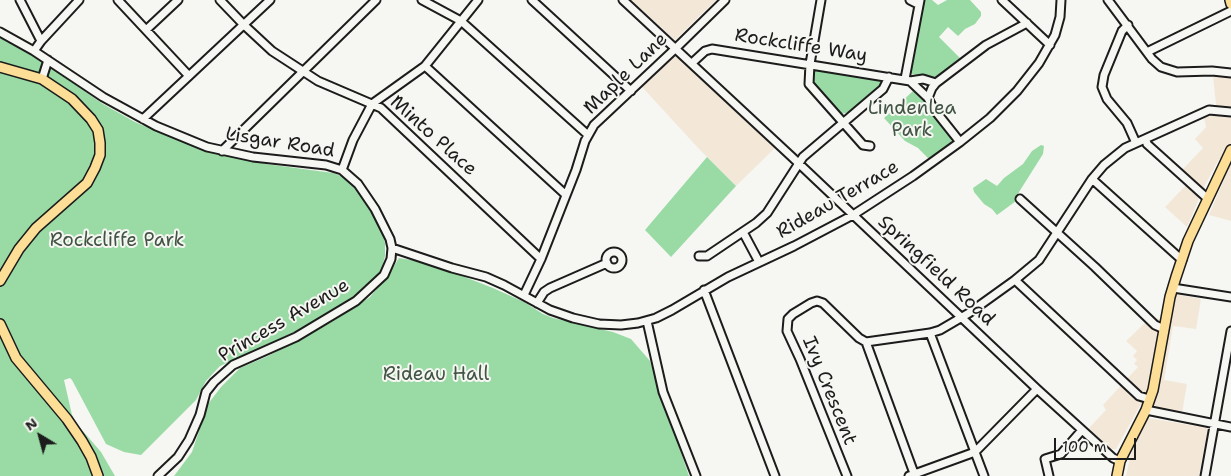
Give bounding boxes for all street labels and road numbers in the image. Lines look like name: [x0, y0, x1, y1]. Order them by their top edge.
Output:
street label: Rockcliffe Way: [733, 24, 869, 68]
street label: Maple Lane: [579, 28, 673, 120]
street label: Minto Place: [385, 91, 481, 181]
street label: Lisgar Road: [224, 123, 336, 163]
street label: Rideau Terrace: [773, 156, 903, 244]
street label: Springfield Road: [873, 211, 999, 331]
street label: Princess Avenue: [215, 274, 353, 368]
street label: Ivy Crescent: [797, 333, 861, 449]

